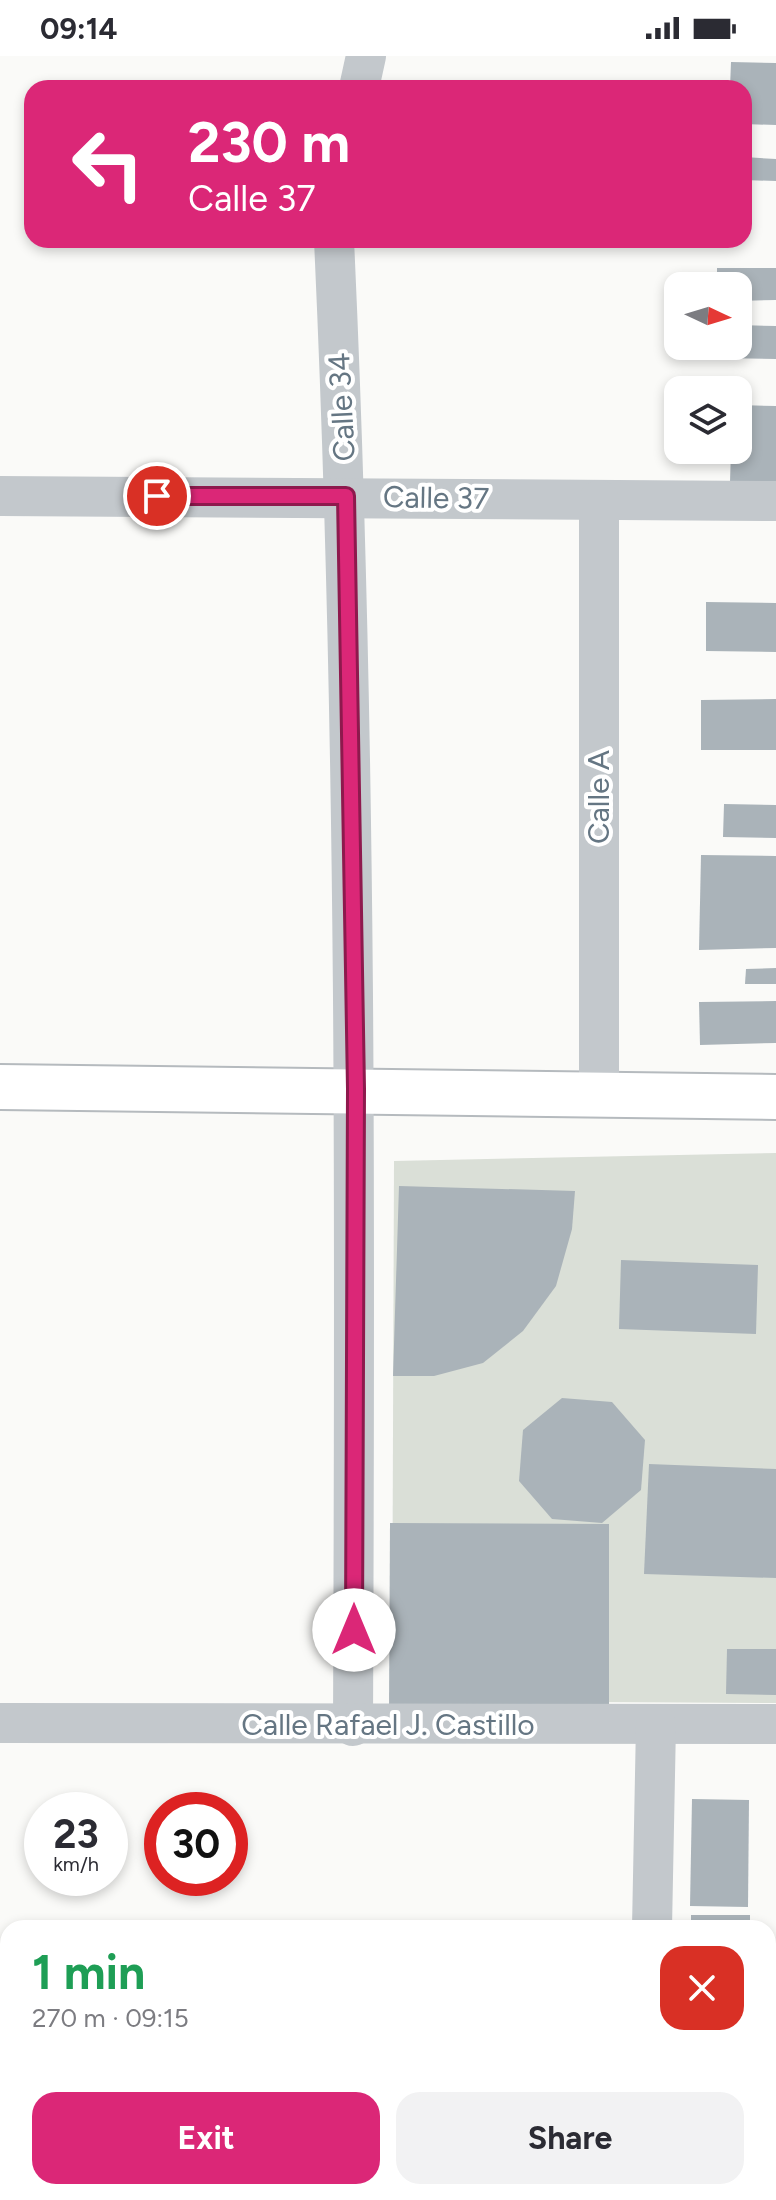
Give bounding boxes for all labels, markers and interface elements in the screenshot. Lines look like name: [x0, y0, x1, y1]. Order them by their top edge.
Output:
text: 09:14: [40, 10, 118, 47]
text: 230 m: [188, 109, 350, 176]
icon: left: [56, 112, 160, 216]
text: Calle 37: [188, 177, 316, 220]
north arrow: [664, 272, 752, 360]
map controls: [664, 272, 752, 464]
street label: Calle 34: [320, 352, 363, 462]
button: layers: [664, 376, 752, 464]
pin: [123, 462, 191, 530]
icon: arrive: [135, 474, 179, 518]
street label: Calle 37: [383, 478, 490, 517]
street label: Calle A: [580, 749, 617, 844]
position arrow: [312, 1588, 396, 1672]
street label: Calle Rafael J. Castillo: [241, 1706, 535, 1743]
speed limit sign: 30: [144, 1792, 248, 1896]
text: 23: [53, 1810, 99, 1858]
text: km/h: [53, 1852, 99, 1876]
text: 1 min: [32, 1943, 145, 2001]
button: close: [660, 1946, 744, 2030]
text: 270 m · 09:15: [32, 2002, 189, 2034]
button: Exit: [32, 2092, 380, 2184]
button: Share: [396, 2092, 744, 2184]

